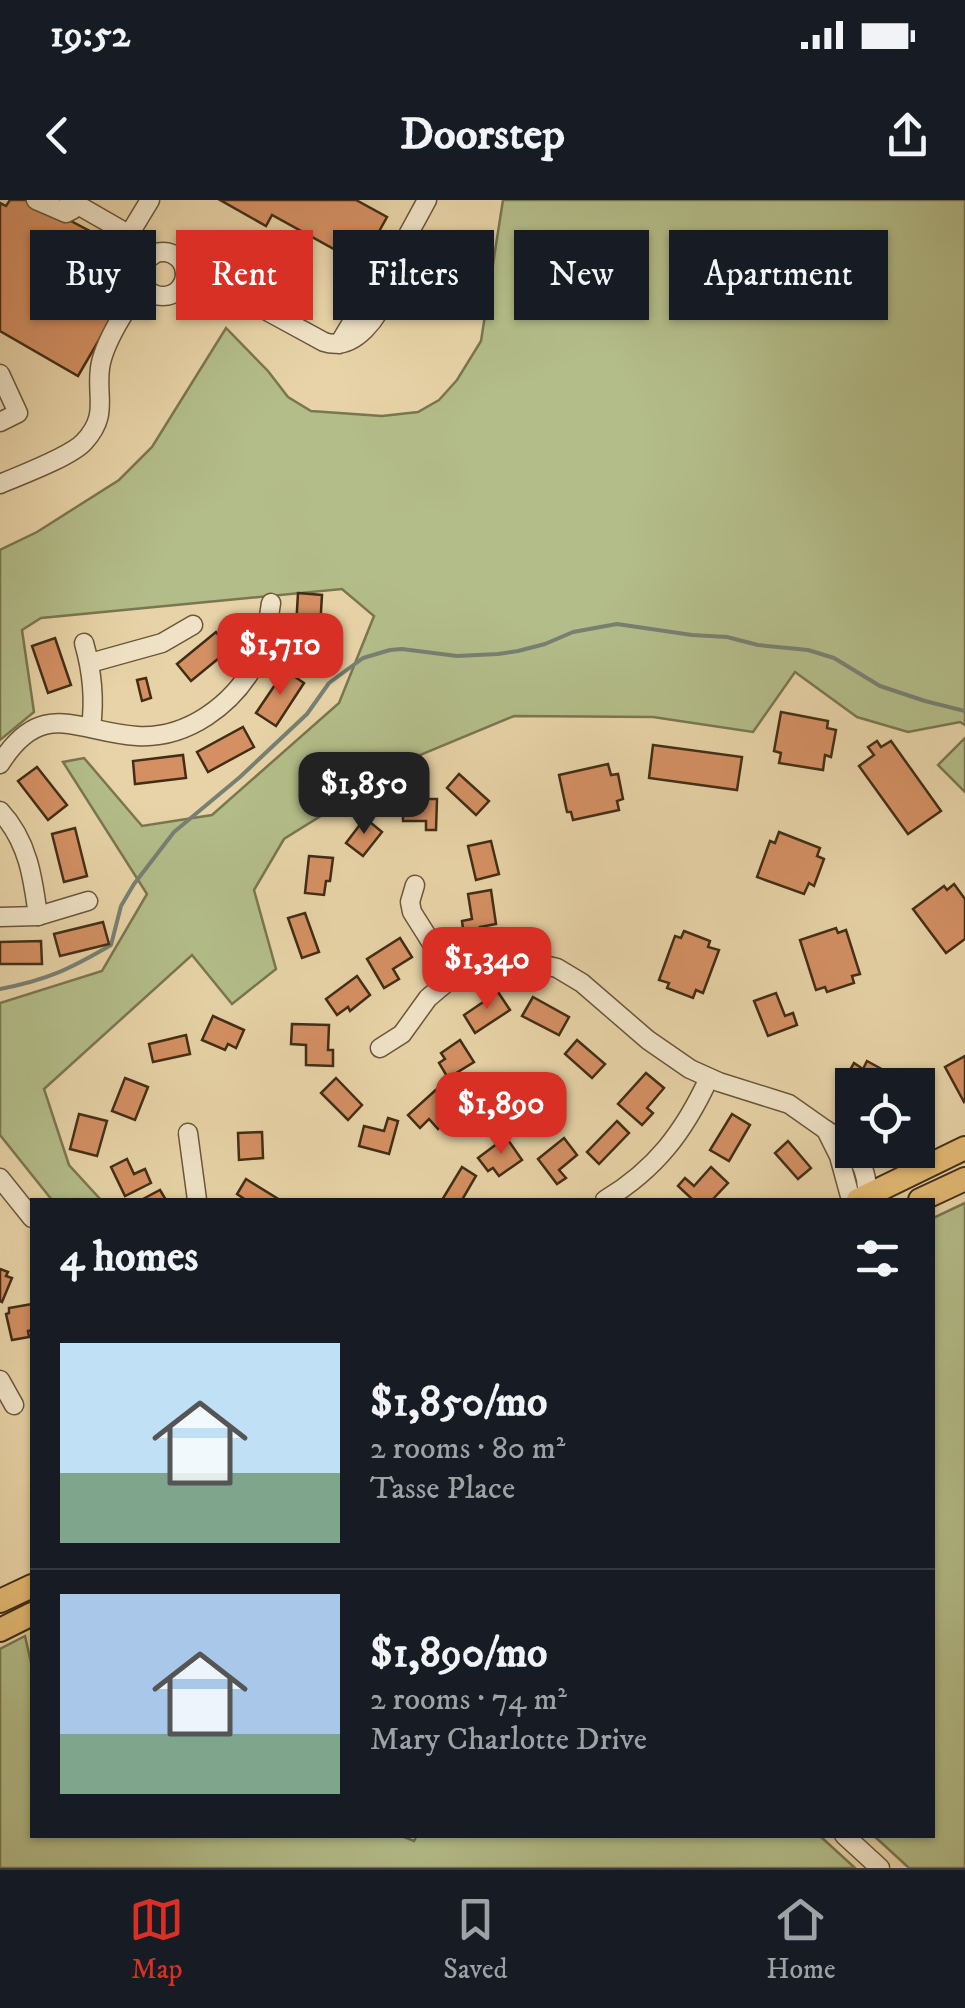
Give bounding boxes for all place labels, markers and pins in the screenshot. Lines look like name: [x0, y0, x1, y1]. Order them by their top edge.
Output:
pin: $1,710: [199, 613, 361, 698]
pin: $1,850: [283, 752, 445, 837]
pin: $1,340: [406, 927, 568, 1012]
pin: $1,890: [420, 1072, 582, 1157]

